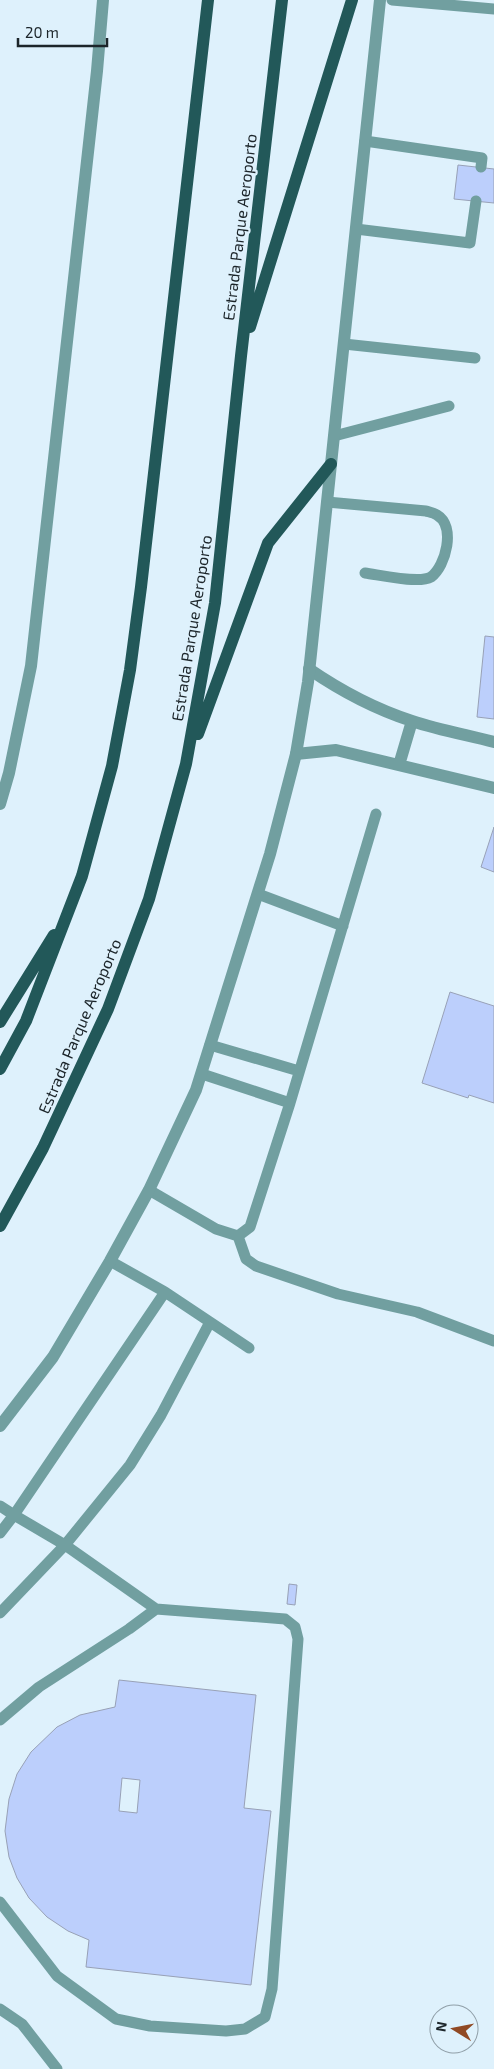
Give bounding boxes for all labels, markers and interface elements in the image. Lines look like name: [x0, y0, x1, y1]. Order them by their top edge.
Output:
scale bar: [18, 15, 106, 47]
text: 20 m: [25, 23, 59, 41]
street label: Estrada Parque Aeroporto: [218, 132, 260, 322]
street label: Estrada Parque Aeroporto: [167, 534, 215, 722]
street label: Estrada Parque Aeroporto: [33, 936, 125, 1116]
north arrow: [429, 2004, 479, 2054]
text: N: [431, 2020, 450, 2033]

